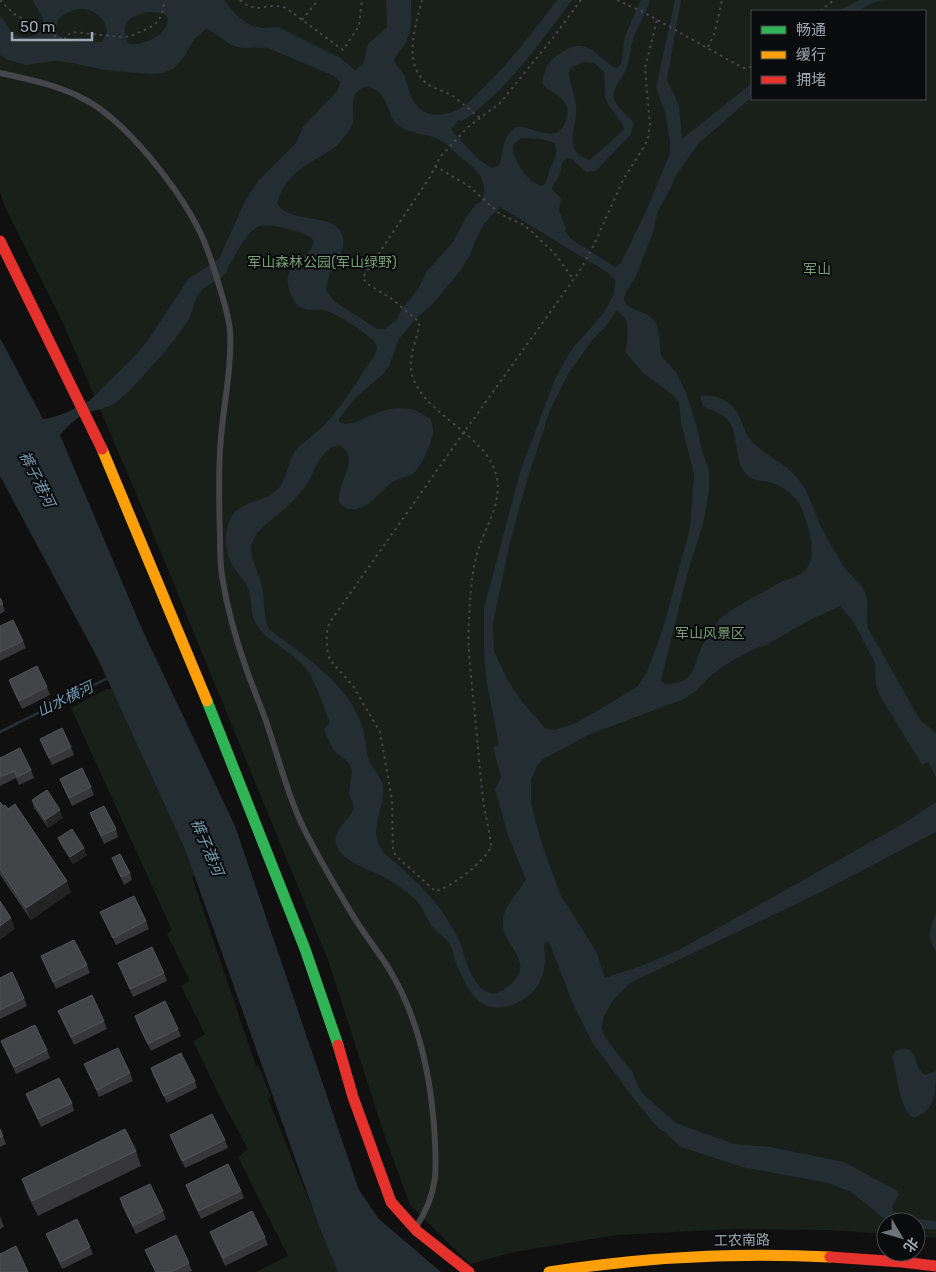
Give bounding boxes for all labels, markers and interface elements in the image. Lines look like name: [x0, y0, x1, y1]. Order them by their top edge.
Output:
scale bar: [12, 10, 92, 42]
legend: [751, 10, 926, 100]
text: 50 m: [20, 18, 55, 36]
text: 畅通: [796, 21, 826, 39]
text: 缓行: [796, 46, 826, 64]
text: 拥堵: [796, 71, 826, 89]
park label: 军山森林公园(军山绿野): [247, 254, 397, 271]
park label: 军山: [803, 261, 831, 278]
water label: 裤子港河: [15, 448, 60, 512]
park label: 军山风景区: [675, 625, 745, 642]
water label: 山水横河: [34, 676, 99, 720]
water label: 裤子港河: [187, 816, 228, 881]
north arrow: [876, 1212, 926, 1262]
street label: 工农南路: [714, 1232, 770, 1249]
text: 北: [900, 1234, 922, 1255]

